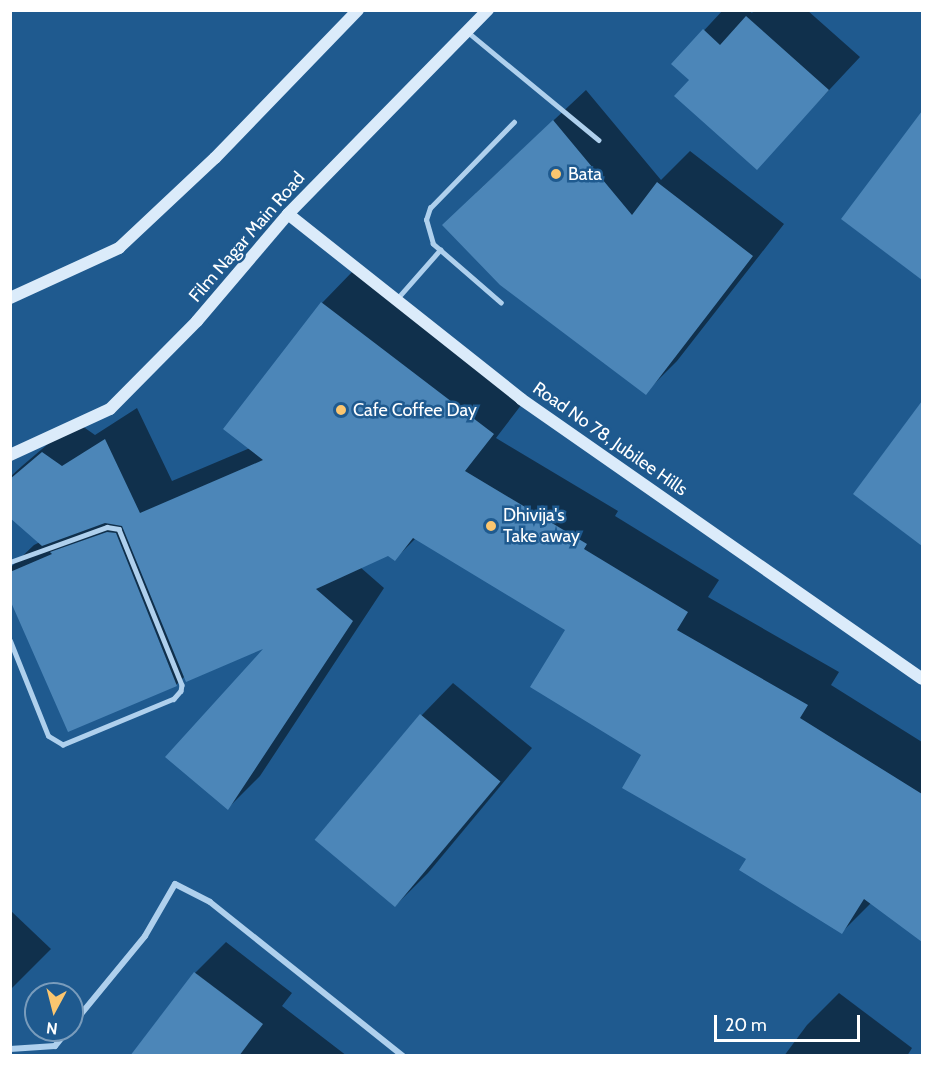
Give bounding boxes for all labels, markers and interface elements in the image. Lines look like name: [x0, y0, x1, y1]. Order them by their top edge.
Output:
place label: Bata: [568, 163, 602, 185]
street label: Film Nagar Main Road: [184, 167, 310, 307]
marker: Bata: [549, 167, 563, 181]
street label: Road No 78, Jubilee Hills: [528, 377, 692, 501]
place label: Cafe Coffee Day: [353, 399, 477, 421]
marker: Cafe Coffee Day: [334, 403, 348, 417]
place label: Dhivija's Take away: [503, 505, 580, 548]
marker: Dhivija's Take away: [484, 519, 498, 533]
north arrow: [24, 982, 84, 1042]
scale bar: [717, 1003, 862, 1041]
text: 20 m: [725, 1014, 767, 1036]
text: N: [45, 1018, 59, 1038]

